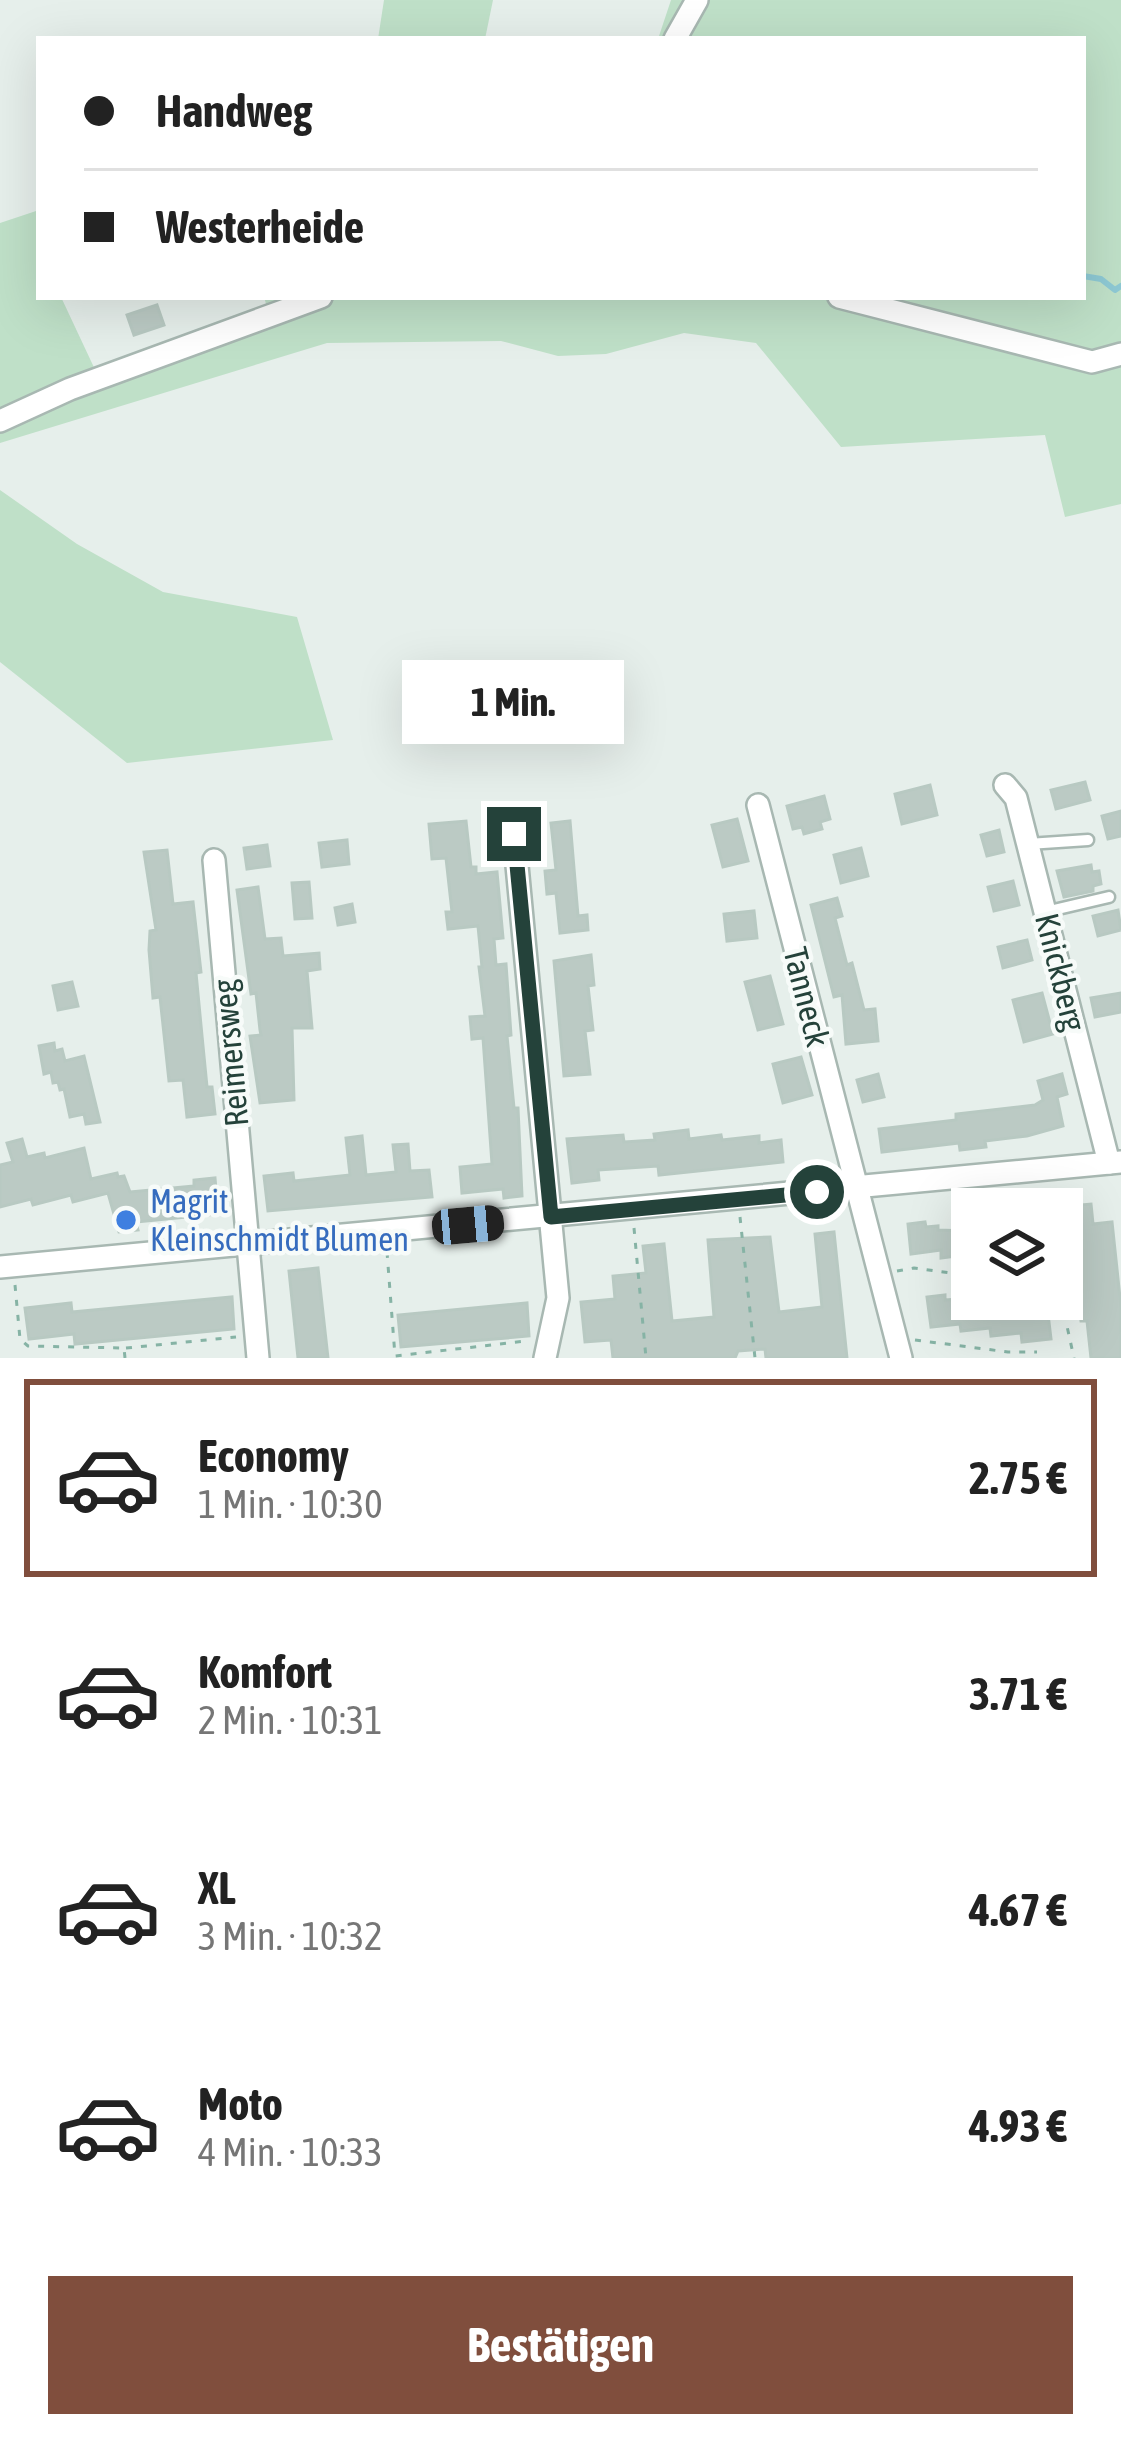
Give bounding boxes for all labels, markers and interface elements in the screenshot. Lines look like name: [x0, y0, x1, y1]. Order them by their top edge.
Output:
text: Handweg: [156, 85, 312, 137]
text: Westerheide: [156, 201, 364, 253]
callout: 1 Min.: [403, 660, 625, 744]
text: 1 Min.: [471, 680, 555, 724]
route end: [487, 807, 541, 861]
street label: Knickberg: [1028, 909, 1094, 1036]
street label: Tanneck: [776, 943, 838, 1051]
street label: Reimersweg: [205, 977, 255, 1128]
route start: [790, 1165, 844, 1219]
place label: Magrit Kleinschmidt Blumen: [150, 1182, 409, 1258]
map controls: [951, 1188, 1083, 1320]
button: layers: [951, 1188, 1083, 1320]
car: [431, 1204, 505, 1246]
marker: Magrit Kleinschmidt Blumen: [113, 1207, 139, 1233]
icon: car: [54, 1424, 162, 1532]
text: Economy: [198, 1430, 349, 1482]
text: 2.75 €: [969, 1452, 1067, 1504]
text: 1 Min. · 10:30: [198, 1482, 383, 1526]
icon: car: [54, 1640, 162, 1748]
text: Komfort: [198, 1646, 332, 1698]
text: 3.71 €: [969, 1668, 1067, 1720]
text: 2 Min. · 10:31: [198, 1698, 383, 1742]
icon: car: [54, 1856, 162, 1964]
text: XL: [198, 1862, 236, 1914]
text: 4.67 €: [969, 1884, 1067, 1936]
text: 3 Min. · 10:32: [198, 1914, 383, 1958]
icon: car: [54, 2072, 162, 2180]
text: Moto: [198, 2078, 283, 2130]
text: 4.93 €: [969, 2100, 1067, 2152]
text: 4 Min. · 10:33: [198, 2130, 383, 2174]
button: Bestätigen: [48, 2276, 1073, 2414]

